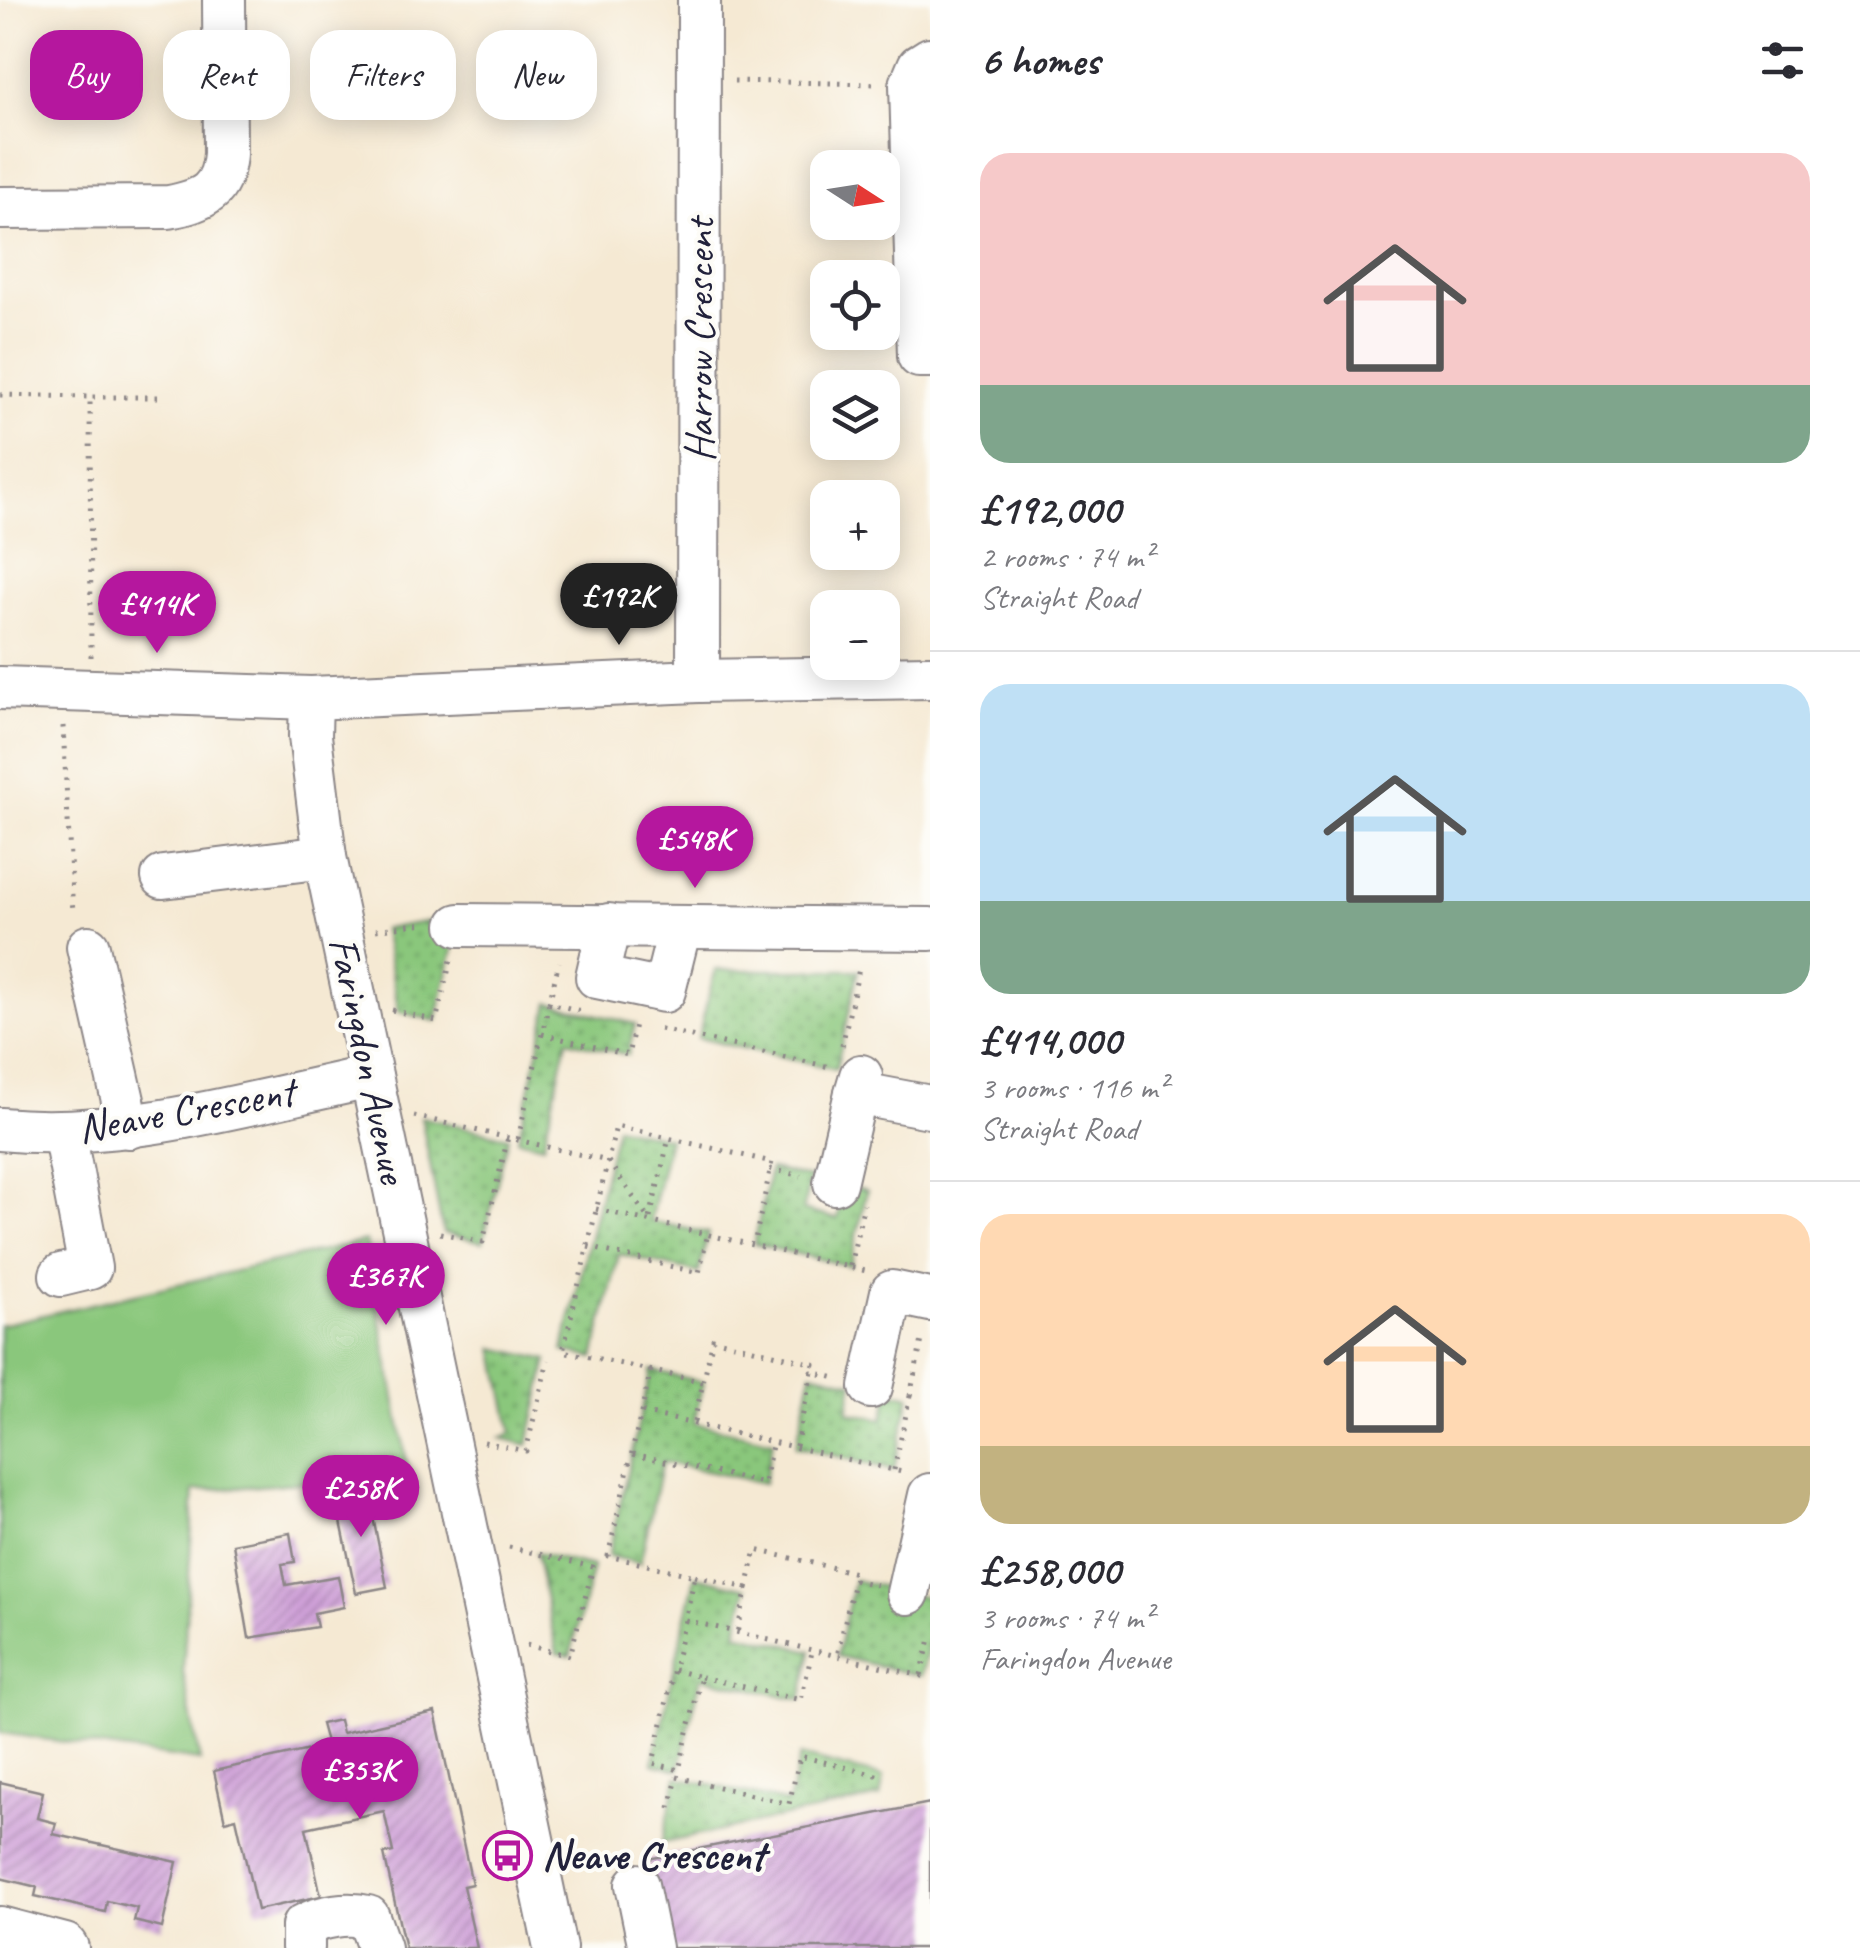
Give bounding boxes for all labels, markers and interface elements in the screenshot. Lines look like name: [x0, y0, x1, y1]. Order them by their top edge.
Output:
chip: Buy: [30, 30, 143, 120]
chip: Rent: [163, 30, 290, 120]
chip: Filters: [310, 30, 456, 120]
chip: New: [476, 30, 597, 120]
icon: filters: [1755, 33, 1810, 88]
text: 6 homes: [980, 34, 1099, 87]
north arrow: [810, 150, 900, 240]
map controls: [810, 150, 900, 680]
street label: Harrow Crescent: [673, 214, 726, 462]
icon: home: [1305, 218, 1485, 398]
button: locate: [810, 260, 900, 350]
button: layers: [810, 370, 900, 460]
button: +: [810, 480, 900, 570]
text: £192,000: [980, 483, 1120, 536]
text: 2 rooms · 74 m²: [980, 536, 1153, 577]
pin: £192K: [549, 563, 689, 648]
pin: £414K: [87, 571, 227, 656]
text: £192K: [582, 575, 656, 616]
text: Straight Road: [980, 577, 1138, 618]
text: £414K: [120, 583, 194, 624]
button: −: [810, 590, 900, 680]
icon: home: [1305, 749, 1485, 929]
pin: £548K: [625, 806, 765, 891]
text: £548K: [658, 818, 732, 859]
street label: Faringdon Avenue: [316, 932, 420, 1190]
text: £414,000: [980, 1014, 1121, 1067]
street label: Neave Crescent: [74, 1064, 303, 1155]
text: 3 rooms · 116 m²: [980, 1067, 1167, 1108]
text: Straight Road: [980, 1108, 1138, 1149]
pin: £367K: [316, 1243, 456, 1328]
text: £367K: [349, 1255, 423, 1296]
icon: home: [1305, 1279, 1485, 1459]
pin: £258K: [291, 1455, 431, 1540]
text: £258K: [324, 1467, 398, 1508]
text: £258,000: [980, 1544, 1120, 1597]
text: 3 rooms · 74 m²: [980, 1597, 1153, 1638]
text: Faringdon Avenue: [980, 1638, 1171, 1679]
pin: £353K: [290, 1737, 430, 1822]
text: £353K: [323, 1749, 397, 1790]
bus stop icon: Neave Crescent: [481, 1829, 533, 1881]
place label: Neave Crescent: [542, 1829, 771, 1882]

